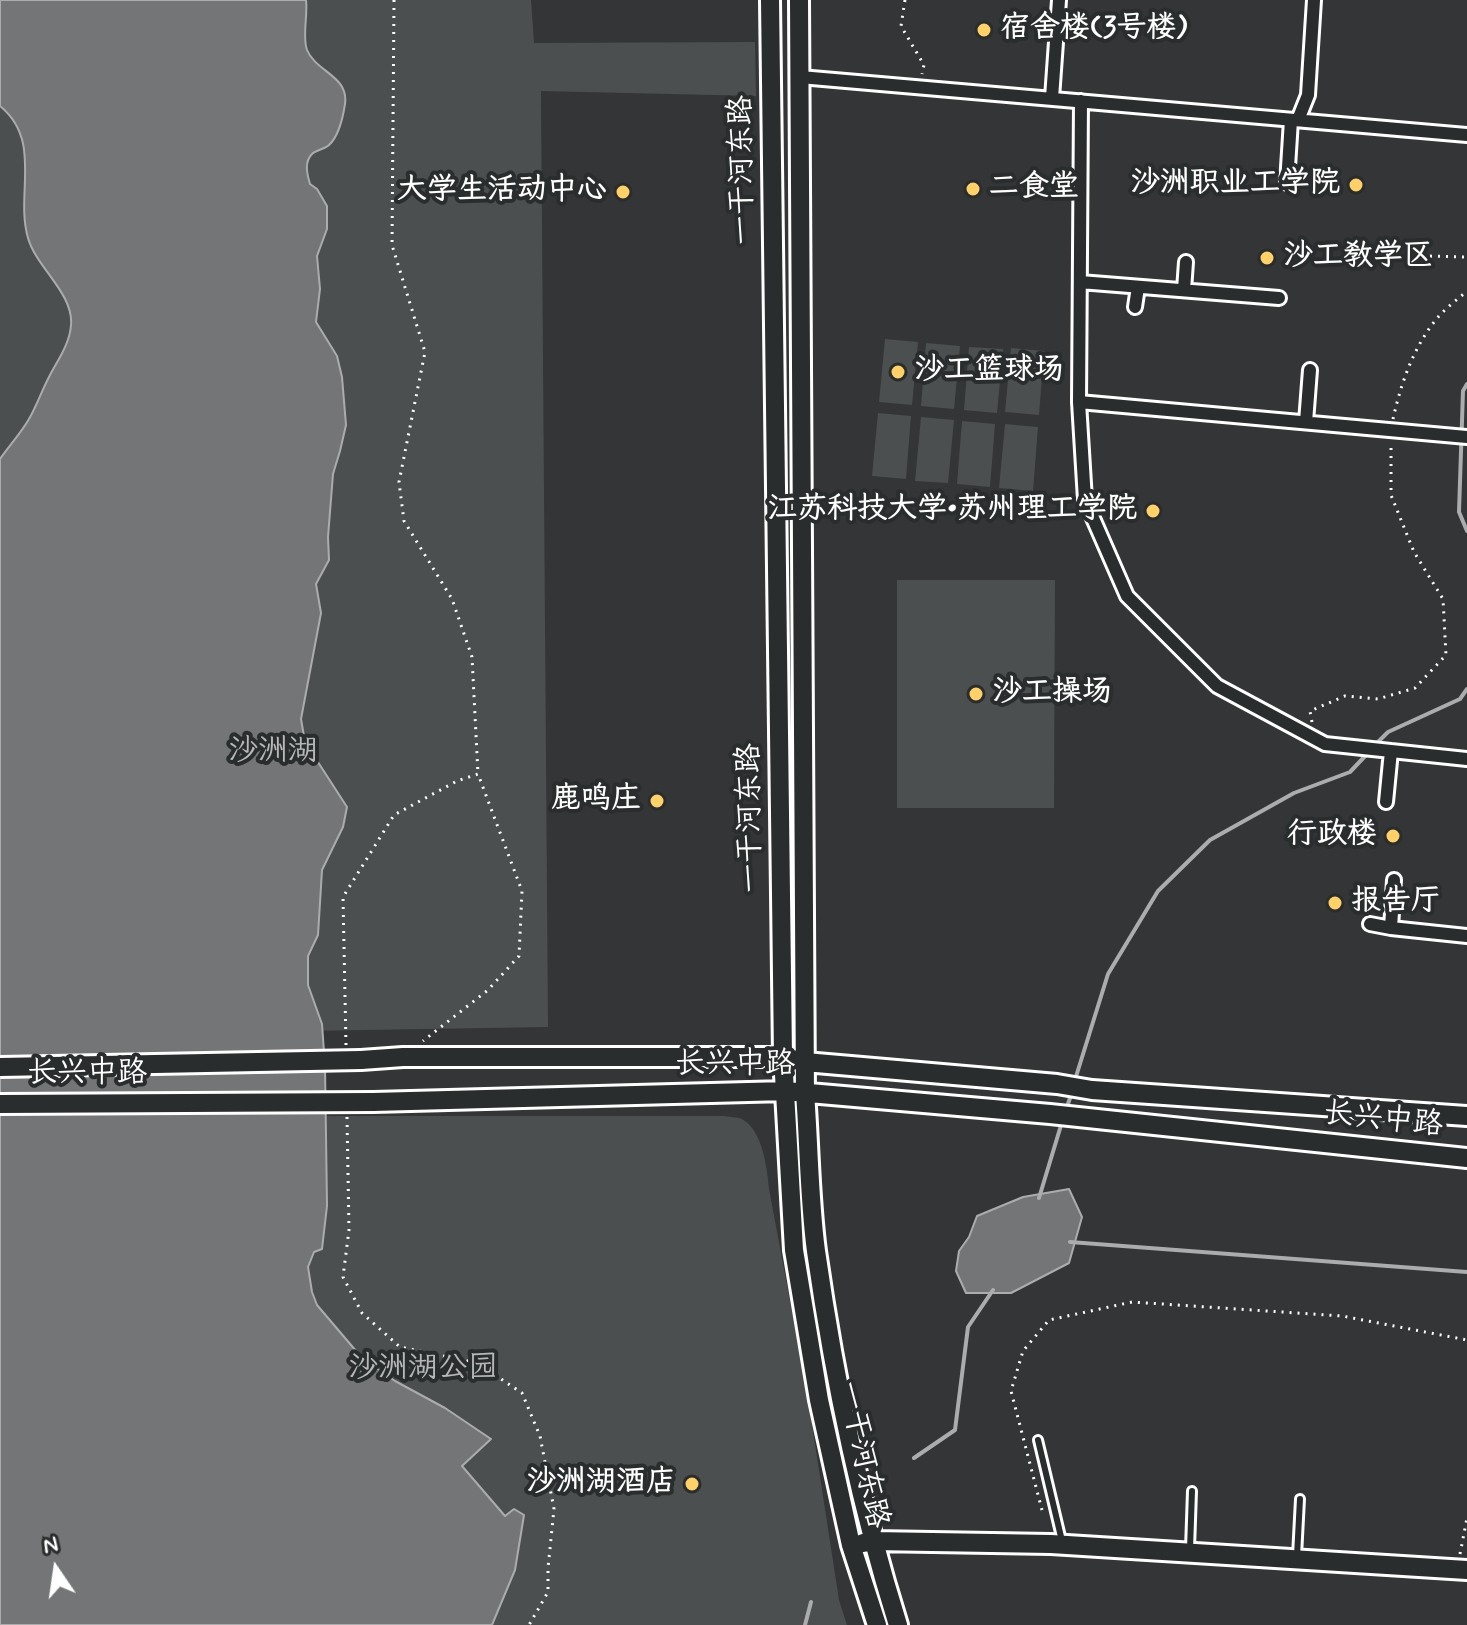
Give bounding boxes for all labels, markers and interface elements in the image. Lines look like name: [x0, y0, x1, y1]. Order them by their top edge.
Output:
place label: 宿舍楼(3号楼): [1000, 12, 1187, 48]
marker: 宿舍楼(3号楼): [975, 21, 993, 39]
street label: 一干河东路: [725, 95, 763, 245]
place label: 沙洲职业工学院: [1130, 167, 1340, 203]
place label: 二食堂: [989, 171, 1079, 207]
place label: 大学生活动中心: [397, 174, 607, 210]
marker: 沙洲职业工学院: [1347, 176, 1365, 194]
marker: 二食堂: [964, 180, 982, 198]
marker: 大学生活动中心: [614, 183, 632, 201]
place label: 沙工教学区: [1283, 240, 1433, 276]
marker: 沙工教学区: [1258, 249, 1276, 267]
place label: 沙工篮球场: [914, 354, 1064, 390]
marker: 沙工篮球场: [889, 363, 907, 381]
place label: 江苏科技大学•苏州理工学院: [767, 493, 1137, 529]
marker: 江苏科技大学•苏州理工学院: [1144, 502, 1162, 520]
place label: 沙工操场: [992, 676, 1112, 712]
marker: 沙工操场: [967, 685, 985, 703]
park label: 沙洲湖: [228, 735, 318, 771]
street label: 一干河东路: [733, 743, 771, 893]
place label: 鹿鸣庄: [551, 783, 641, 819]
marker: 鹿鸣庄: [648, 792, 666, 810]
place label: 行政楼: [1287, 818, 1377, 854]
marker: 行政楼: [1384, 827, 1402, 845]
place label: 报告厅: [1351, 885, 1441, 921]
marker: 报告厅: [1326, 894, 1344, 912]
street label: 长兴中路: [675, 1048, 795, 1084]
street label: 长兴中路: [27, 1057, 147, 1093]
street label: 长兴中路: [1321, 1097, 1445, 1145]
park label: 沙洲湖公园: [348, 1352, 498, 1388]
street label: 一干河东路: [828, 1378, 894, 1532]
place label: 沙洲湖酒店: [526, 1466, 676, 1502]
marker: 沙洲湖酒店: [683, 1475, 701, 1493]
north arrow: [16, 1529, 96, 1609]
text: N: [40, 1530, 61, 1561]

